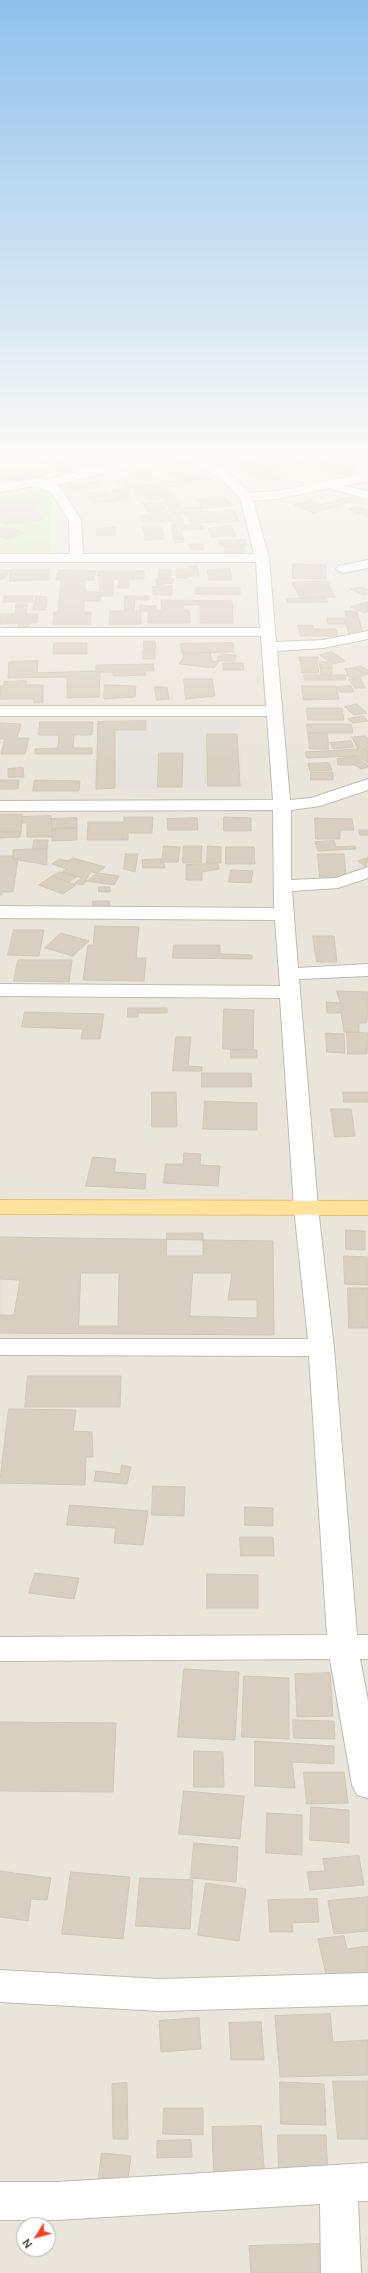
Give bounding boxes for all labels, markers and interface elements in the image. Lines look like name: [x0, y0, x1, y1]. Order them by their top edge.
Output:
north arrow: [16, 2217, 56, 2257]
text: N: [19, 2236, 35, 2251]

